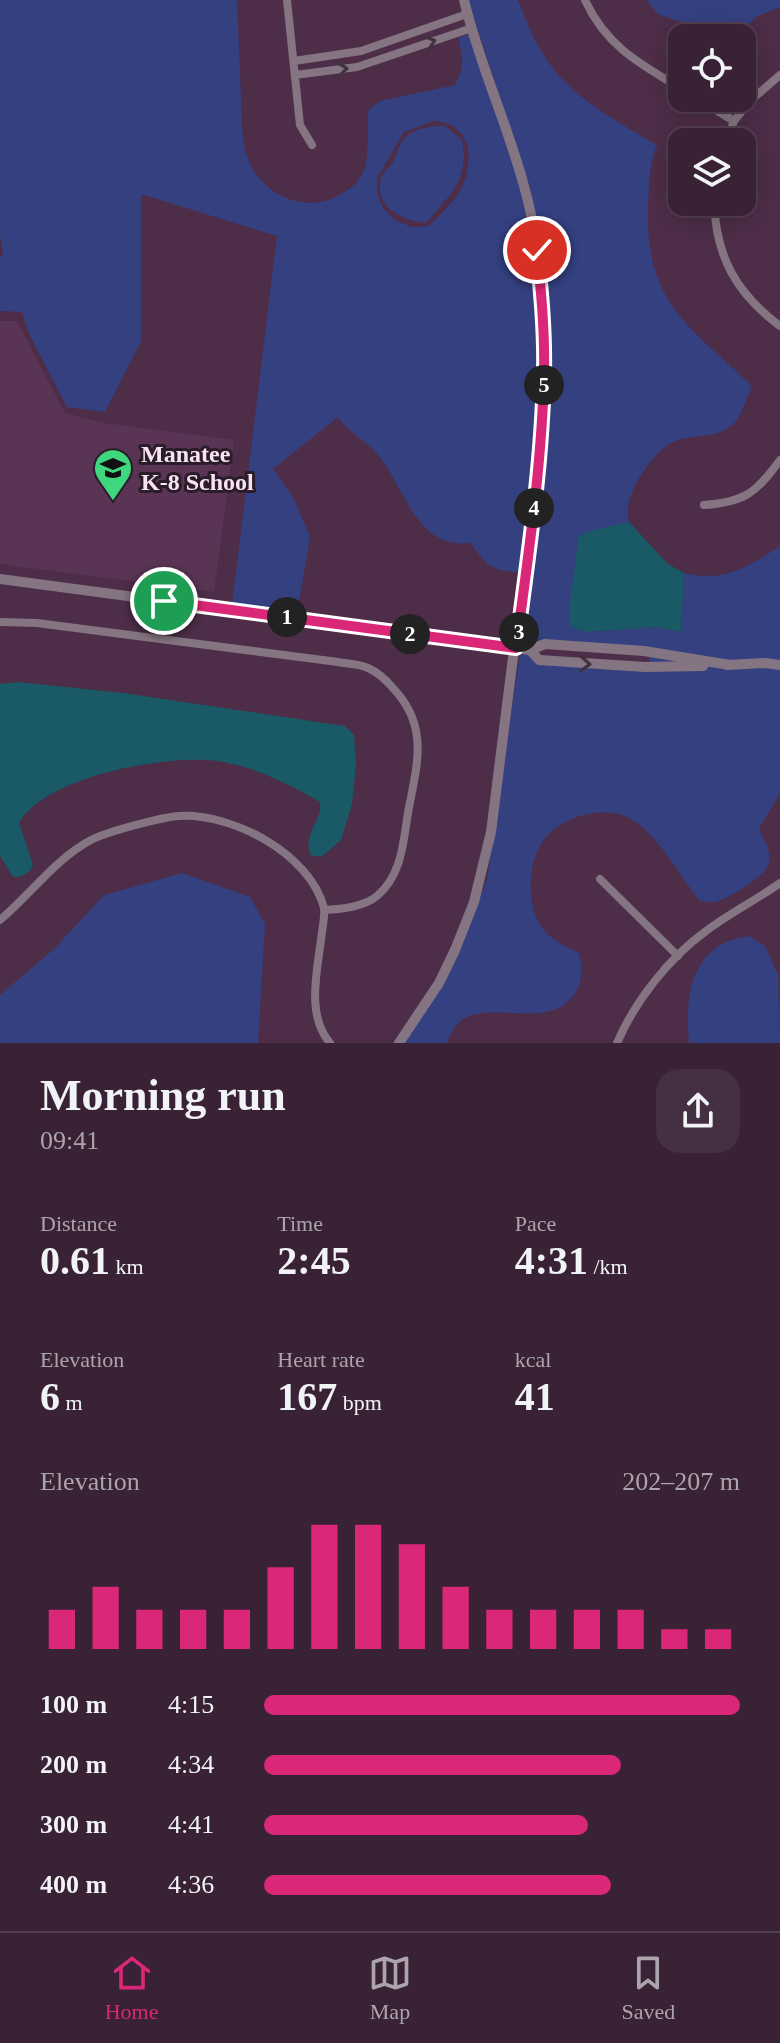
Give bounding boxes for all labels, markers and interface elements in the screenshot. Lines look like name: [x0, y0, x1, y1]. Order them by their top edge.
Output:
map controls: [668, 24, 756, 216]
button: locate: [668, 24, 756, 112]
one-way arrow: [422, 36, 436, 52]
one-way arrow: [336, 60, 349, 77]
button: layers: [668, 128, 756, 216]
pin: [503, 216, 571, 284]
icon: check: [515, 228, 559, 272]
pin: 5: [524, 365, 564, 405]
text: 5: [539, 372, 550, 397]
place label: Manatee K-8 School: [141, 441, 254, 495]
school or university icon: Manatee K-8 School: [92, 447, 134, 502]
pin: 4: [514, 488, 554, 528]
text: 4: [529, 495, 540, 520]
pin: [130, 567, 198, 635]
icon: arrive: [142, 579, 186, 623]
pin: 1: [267, 597, 307, 637]
text: 1: [282, 604, 293, 629]
pin: 3: [499, 612, 539, 652]
pin: 2: [390, 614, 430, 654]
text: 3: [514, 619, 525, 644]
text: 2: [405, 621, 416, 646]
one-way arrow: [579, 655, 592, 672]
button: share: [656, 1069, 740, 1153]
text: Morning run: [40, 1071, 286, 1120]
text: 09:41: [40, 1126, 99, 1155]
text: Distance: [40, 1211, 117, 1236]
text: Time: [277, 1211, 323, 1236]
text: Pace: [515, 1211, 556, 1236]
text: 0.61: [40, 1238, 110, 1283]
text: 2:45: [277, 1238, 351, 1283]
text: 4:31: [515, 1238, 588, 1283]
text: km: [110, 1254, 144, 1279]
text: /km: [588, 1254, 628, 1279]
text: Elevation: [40, 1347, 124, 1372]
text: Heart rate: [277, 1347, 365, 1372]
text: kcal: [515, 1347, 551, 1372]
text: 6: [40, 1374, 60, 1419]
text: 167: [277, 1374, 337, 1419]
text: 41: [515, 1374, 555, 1419]
text: m: [60, 1390, 83, 1415]
text: bpm: [337, 1390, 382, 1415]
text: Elevation: [40, 1467, 140, 1496]
text: 202–207 m: [622, 1467, 740, 1496]
text: 100 m: [40, 1690, 107, 1719]
text: 4:15: [168, 1690, 214, 1719]
text: 200 m: [40, 1750, 107, 1779]
text: 4:34: [168, 1750, 214, 1779]
text: 300 m: [40, 1810, 107, 1839]
text: 4:41: [168, 1810, 214, 1839]
text: 400 m: [40, 1870, 107, 1899]
text: 4:36: [168, 1870, 214, 1899]
tab: Home: [105, 1951, 159, 2025]
tab: Map: [368, 1951, 412, 2025]
tab: Saved: [621, 1951, 675, 2025]

